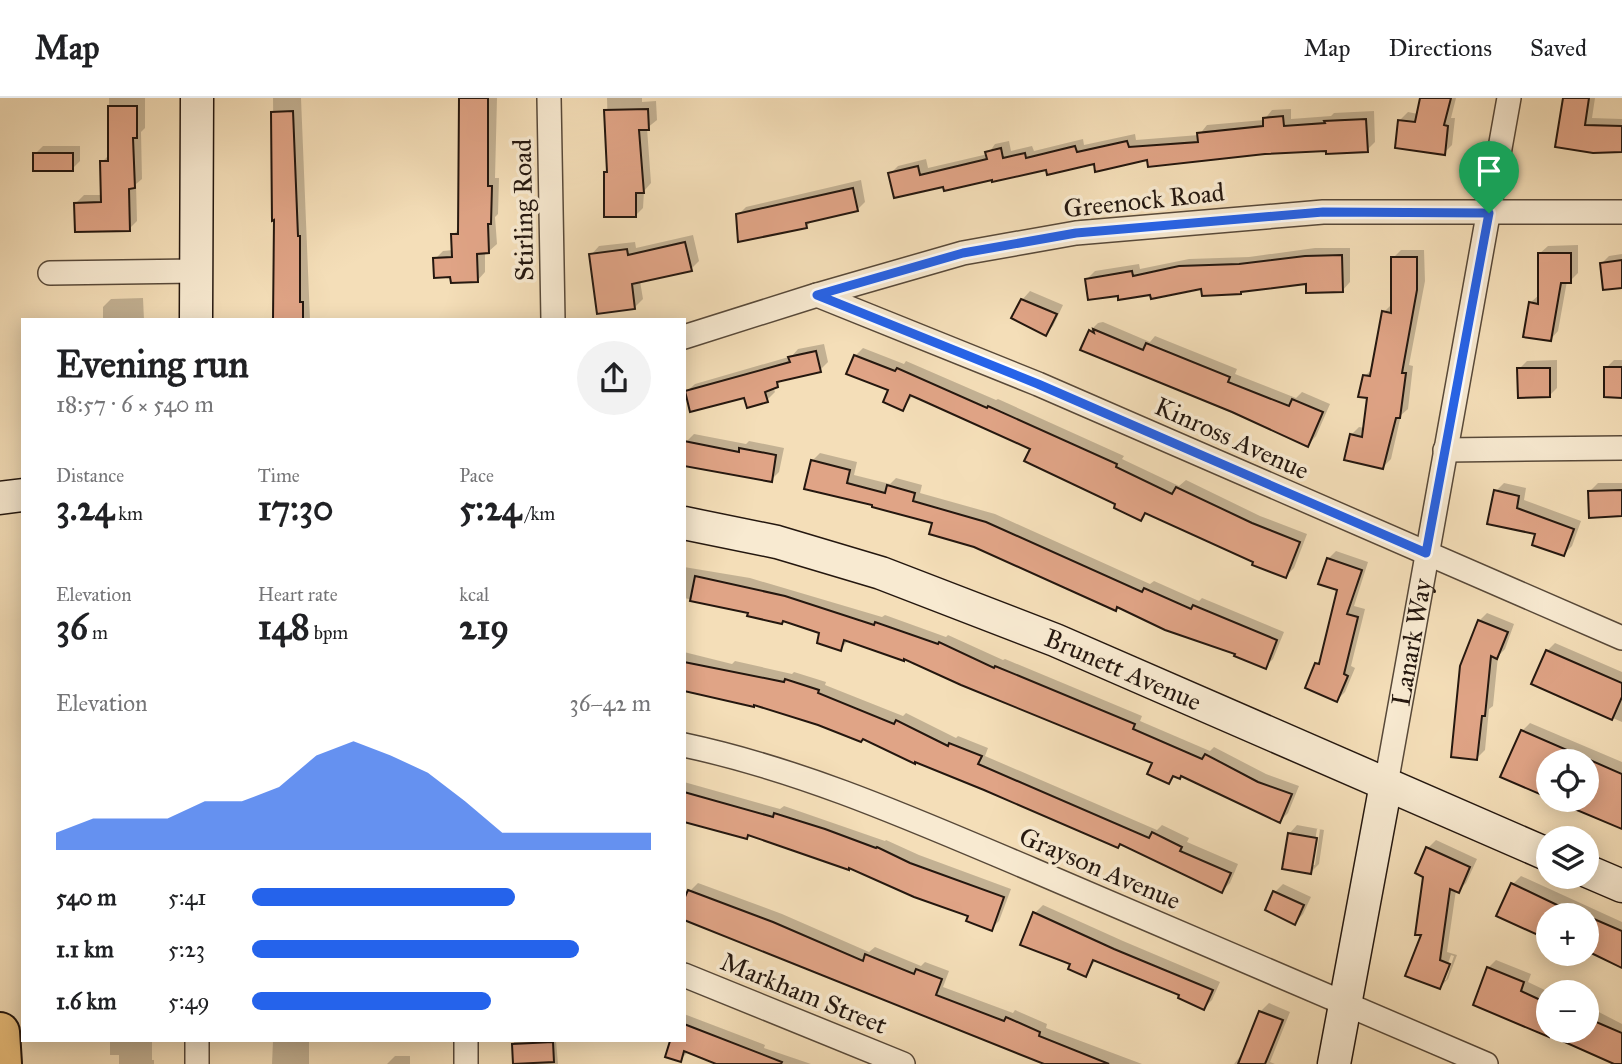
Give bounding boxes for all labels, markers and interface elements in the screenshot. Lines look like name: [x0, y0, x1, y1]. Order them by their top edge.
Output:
text: Map: [35, 28, 99, 68]
text: Map: [1304, 33, 1351, 63]
text: Directions: [1389, 33, 1492, 63]
text: Saved: [1530, 33, 1587, 63]
street label: Stirling Road: [506, 139, 540, 281]
pin: [1459, 141, 1519, 213]
icon: arrive: [1470, 152, 1508, 190]
street label: Greenock Road: [1062, 176, 1226, 224]
text: Evening run: [56, 341, 249, 387]
button: share: [577, 341, 651, 415]
text: 18:57 · 6 × 540 m: [56, 390, 214, 418]
street label: Kinross Avenue: [1150, 390, 1314, 486]
text: Distance: [56, 464, 124, 487]
text: Time: [258, 464, 300, 487]
text: Pace: [459, 464, 494, 487]
text: 3.24: [56, 487, 114, 530]
text: 17:30: [258, 487, 333, 530]
text: 5:24: [459, 487, 521, 530]
text: km: [114, 502, 143, 525]
text: /km: [521, 502, 555, 525]
street label: Lanark Way: [1384, 575, 1439, 708]
text: Elevation: [56, 583, 131, 606]
text: Heart rate: [258, 583, 338, 606]
text: kcal: [459, 583, 489, 606]
text: 36: [56, 606, 88, 649]
text: 148: [258, 606, 310, 649]
text: 219: [459, 606, 509, 649]
text: m: [88, 621, 108, 644]
text: bpm: [310, 621, 348, 644]
street label: Brunett Avenue: [1040, 622, 1206, 718]
text: Elevation: [56, 689, 147, 717]
text: 36–42 m: [570, 689, 651, 717]
map controls: [1536, 749, 1599, 1043]
button: locate: [1536, 749, 1599, 812]
street label: Grayson Avenue: [1015, 820, 1186, 916]
button: layers: [1536, 826, 1599, 889]
text: 540 m: [56, 883, 117, 911]
text: 5:41: [168, 883, 206, 911]
button: +: [1536, 903, 1599, 966]
text: 1.1 km: [56, 935, 114, 963]
text: 5:23: [168, 935, 205, 963]
street label: Markham Street: [716, 945, 892, 1041]
button: −: [1536, 980, 1599, 1043]
text: 1.6 km: [56, 987, 117, 1015]
text: 5:49: [168, 987, 210, 1015]

